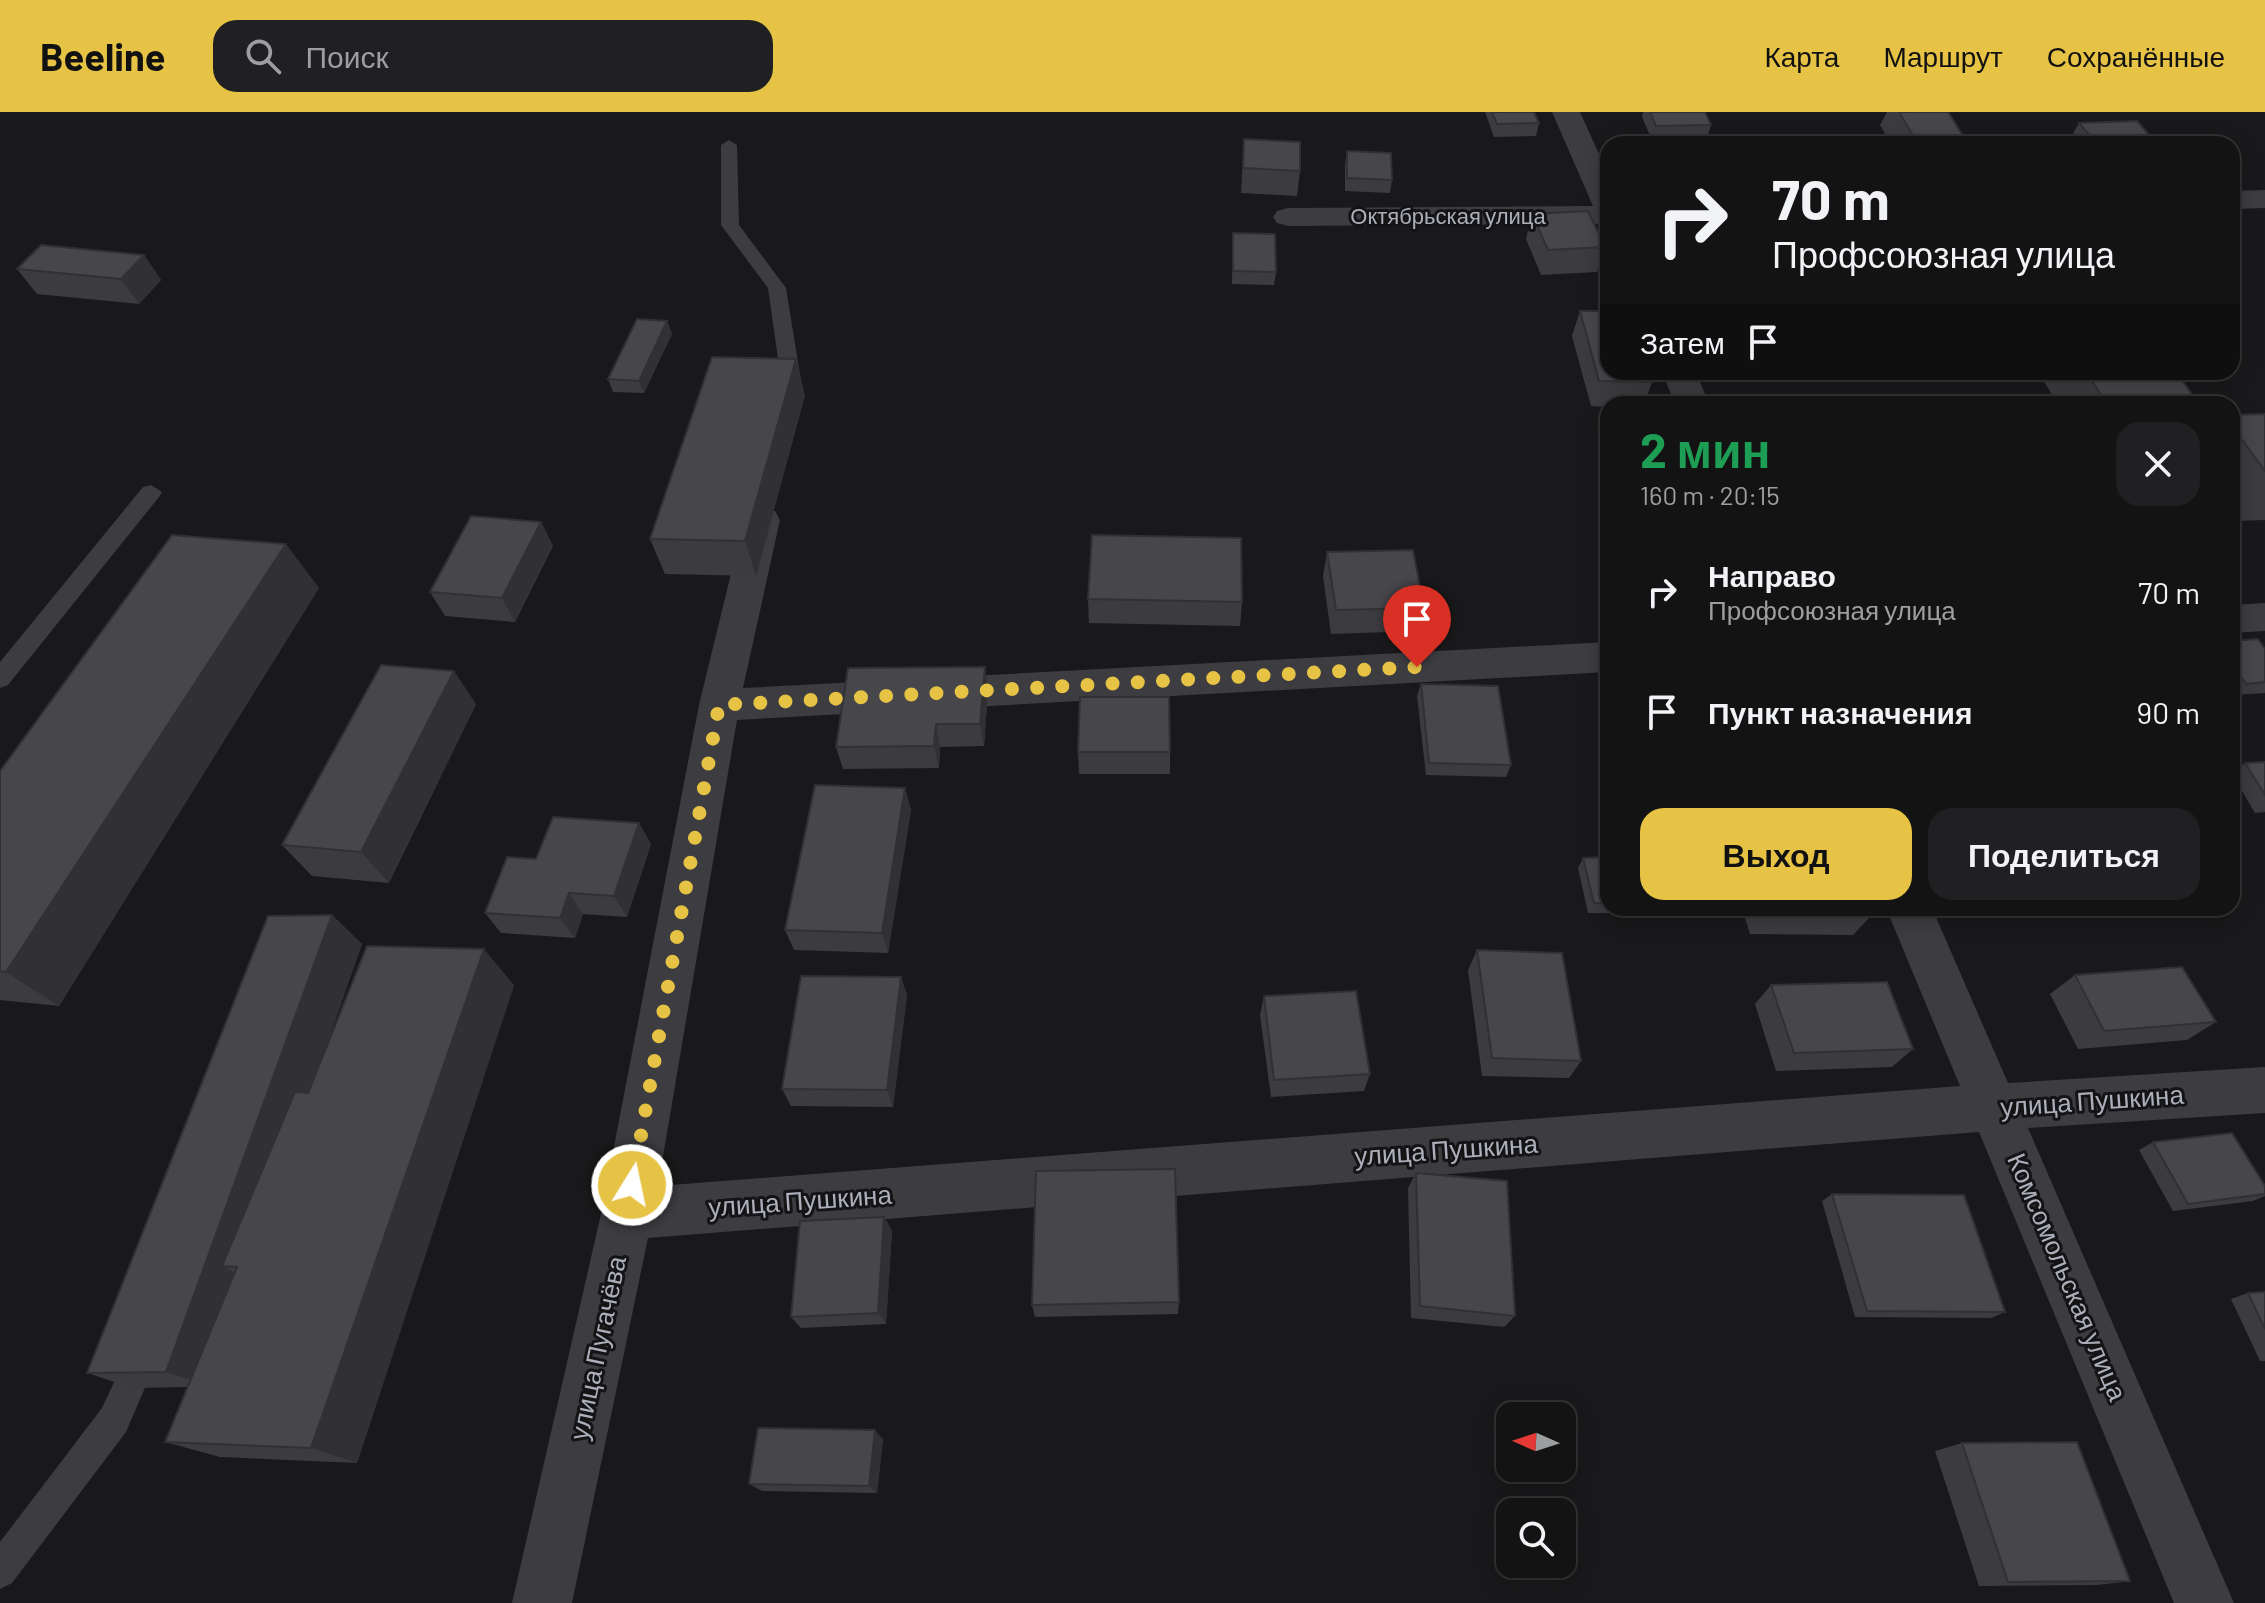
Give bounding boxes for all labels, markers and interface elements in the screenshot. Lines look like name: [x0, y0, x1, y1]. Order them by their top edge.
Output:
search box: [213, 20, 773, 92]
text: Beeline: [40, 33, 165, 79]
icon: search: [241, 34, 285, 78]
text: Поиск: [305, 38, 389, 74]
text: Карта: [1764, 39, 1839, 73]
text: Маршрут: [1883, 39, 2003, 73]
text: Сохранённые: [2047, 39, 2225, 73]
text: 70 m: [1772, 164, 1890, 231]
icon: right: [1640, 168, 1744, 272]
street label: Октябрьская улица: [1350, 202, 1546, 229]
text: Профсоюзная улица: [1772, 232, 2115, 275]
icon: arrive: [1741, 320, 1785, 364]
text: Затем: [1640, 324, 1725, 360]
text: 2 мин: [1640, 420, 1771, 478]
button: close: [2116, 422, 2200, 506]
text: 160 m · 20:15: [1640, 479, 1780, 510]
text: Направо: [1708, 557, 1836, 593]
icon: right: [1640, 570, 1684, 614]
text: 70 m: [2138, 574, 2200, 610]
pin: [1383, 585, 1451, 667]
text: Профсоюзная улица: [1708, 594, 1956, 625]
icon: arrive: [1395, 597, 1439, 641]
icon: arrive: [1640, 690, 1684, 734]
text: Пункт назначения: [1708, 694, 1972, 730]
text: 90 m: [2137, 694, 2200, 730]
button: Выход: [1640, 808, 1912, 900]
button: Поделиться: [1928, 808, 2200, 900]
street label: улица Пушкина: [1999, 1078, 2185, 1121]
street label: улица Пушкина: [1353, 1127, 1539, 1170]
position arrow: [590, 1143, 674, 1227]
street label: Комсомольская улица: [2002, 1148, 2135, 1405]
street label: улица Пушкина: [707, 1178, 893, 1221]
street label: улица Пугачёва: [562, 1252, 631, 1442]
north arrow: [1496, 1402, 1576, 1482]
map controls: [1496, 1402, 1576, 1578]
button: search: [1496, 1498, 1576, 1578]

